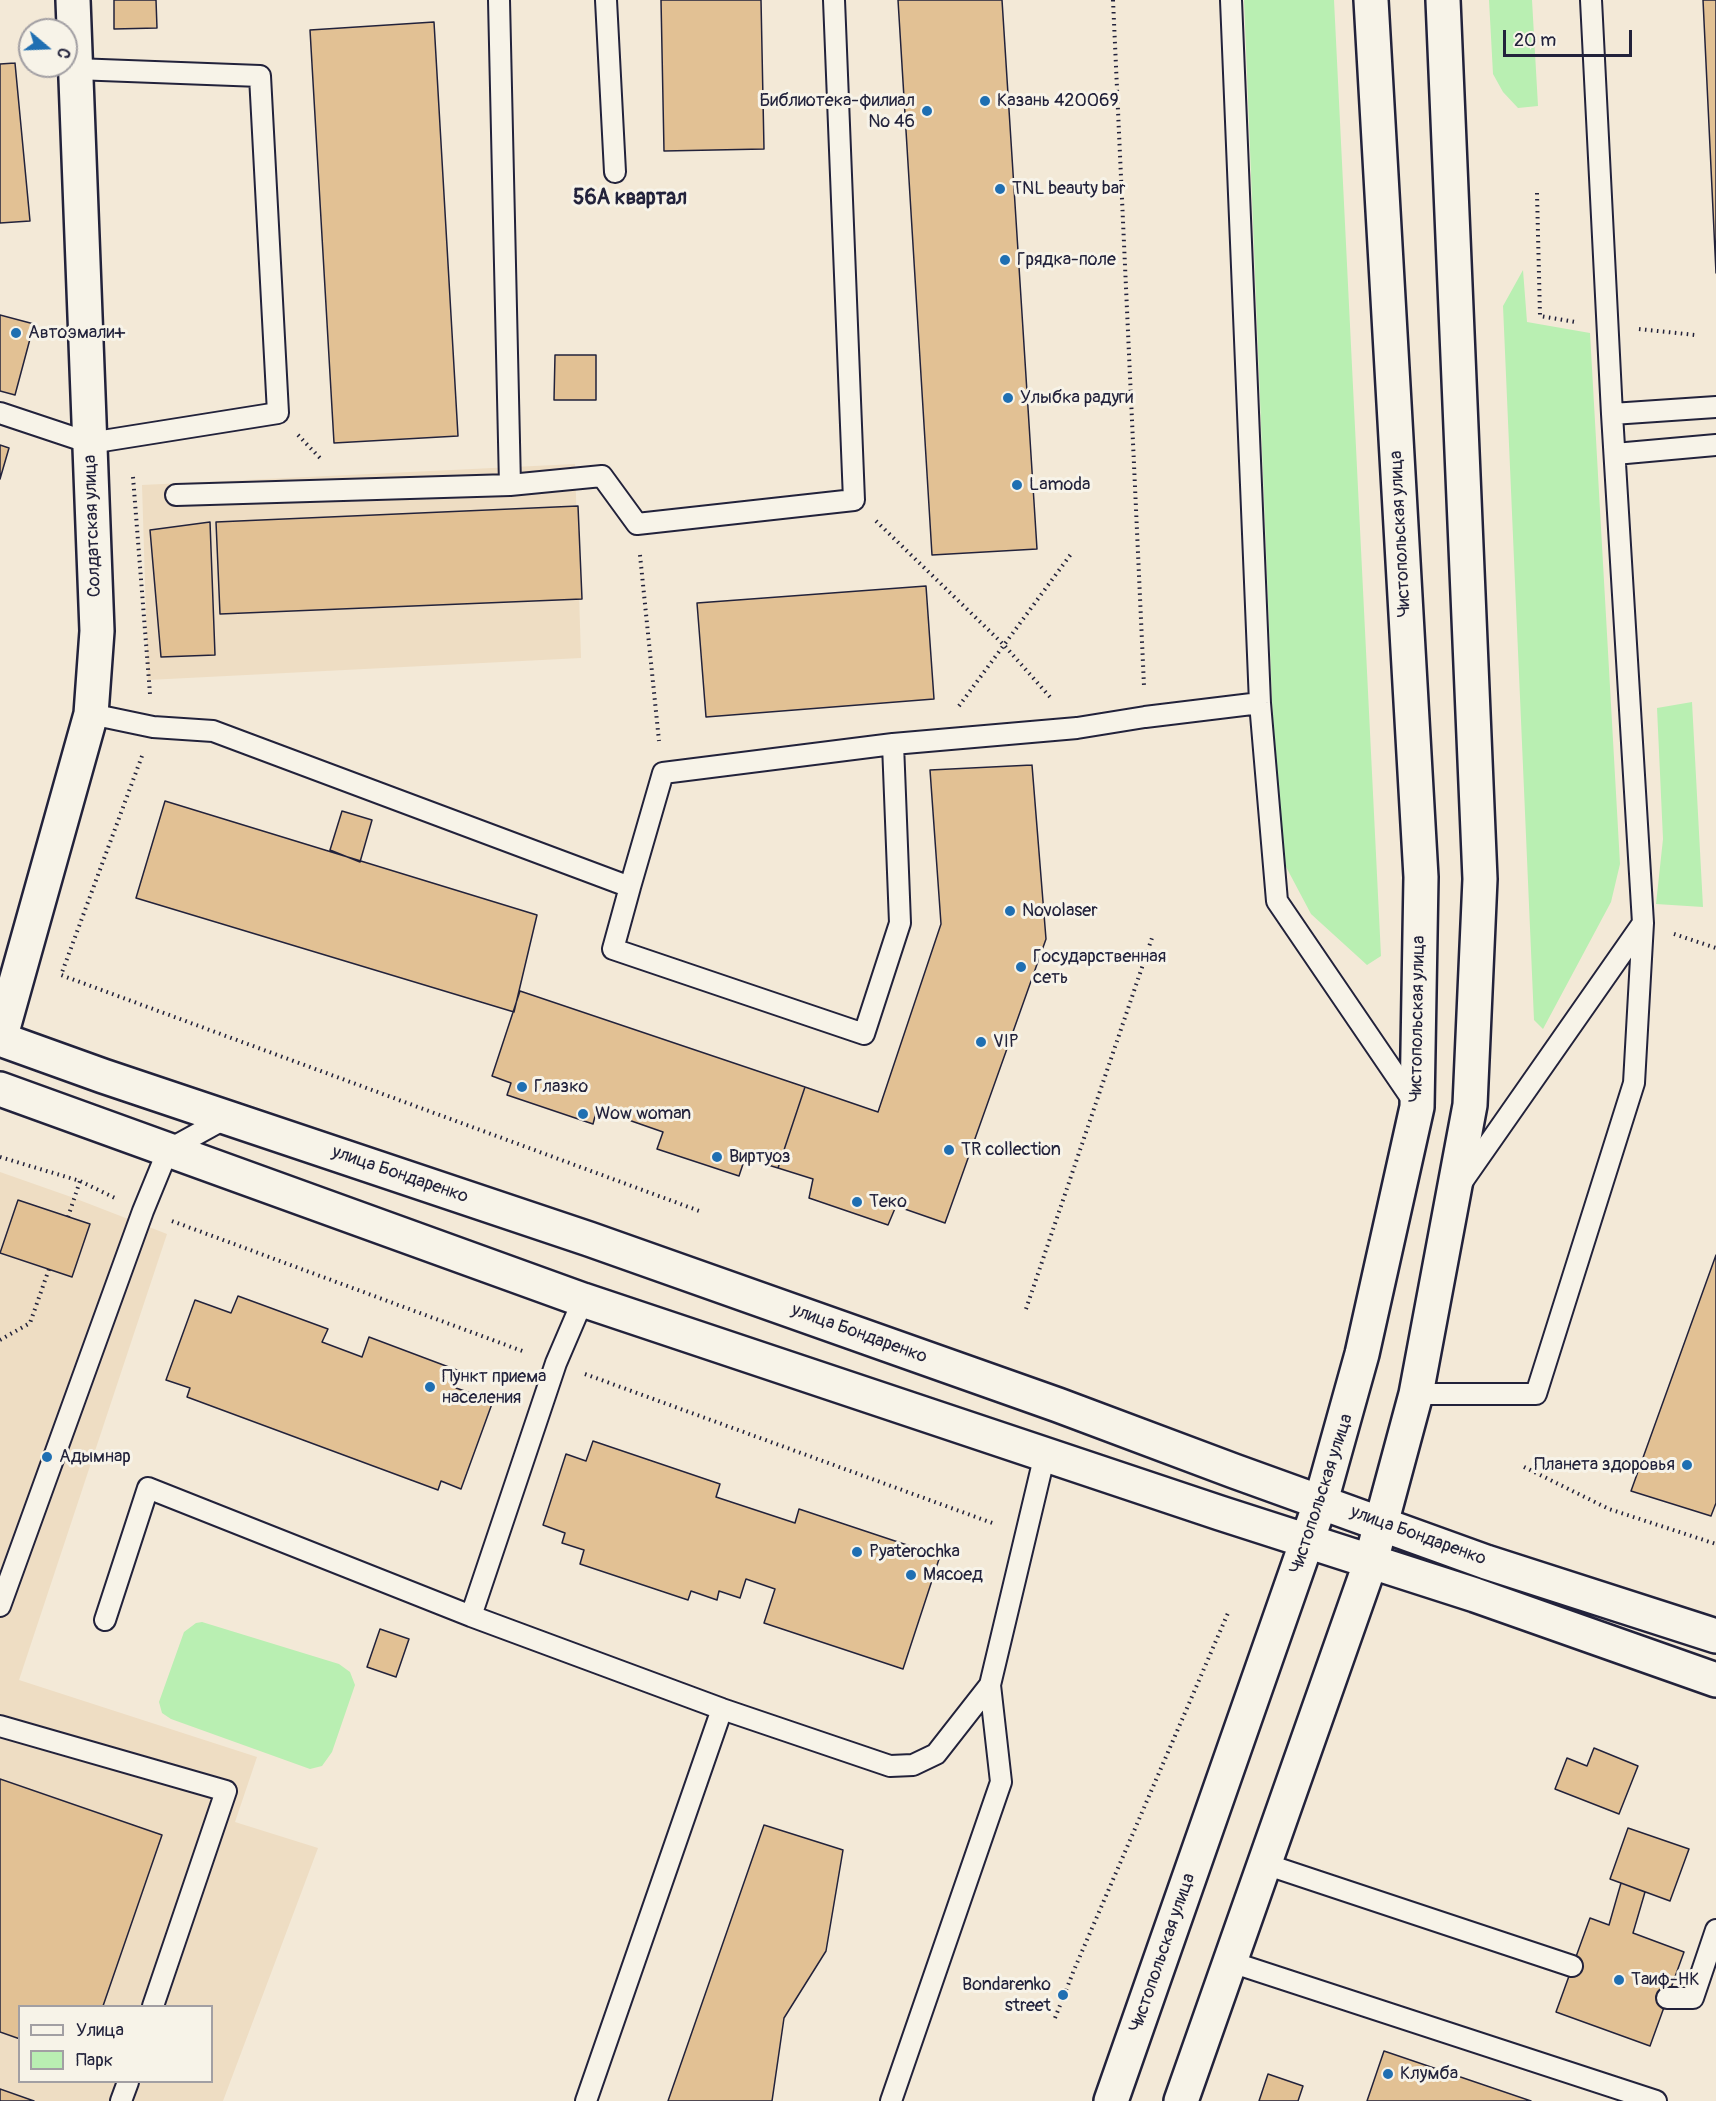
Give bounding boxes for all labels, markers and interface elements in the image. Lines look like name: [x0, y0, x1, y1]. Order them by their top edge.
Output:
north arrow: [18, 18, 78, 78]
scale bar: [1506, 18, 1635, 56]
text: 20 m: [1514, 29, 1556, 52]
text: С: [52, 45, 74, 61]
place label: Библиотека-филиал № 46: [759, 90, 915, 132]
place label: Казань 420069: [997, 90, 1119, 112]
marker: Казань 420069: [978, 94, 992, 108]
marker: Библиотека-филиал № 46: [920, 104, 934, 118]
place label: TNL beauty bar: [1012, 178, 1125, 200]
marker: TNL beauty bar: [993, 182, 1007, 196]
district label: 56А квартал: [573, 186, 687, 212]
place label: Грядка-поле: [1017, 249, 1116, 271]
marker: Грядка-поле: [998, 253, 1012, 267]
place label: Автоэмали+: [28, 322, 125, 344]
marker: Автоэмали+: [9, 326, 23, 340]
place label: Улыбка радуги: [1020, 387, 1133, 409]
marker: Улыбка радуги: [1001, 391, 1015, 405]
street label: Чистопольская улица: [1386, 450, 1416, 618]
street label: Солдатская улица: [80, 454, 106, 598]
place label: Lamoda: [1029, 474, 1090, 496]
marker: Lamoda: [1010, 478, 1024, 492]
place label: Novolaser: [1022, 900, 1098, 922]
marker: Novolaser: [1003, 904, 1017, 918]
street label: Чистопольская улица: [1406, 935, 1430, 1103]
place label: Государственная сеть: [1033, 946, 1166, 988]
marker: Государственная сеть: [1014, 960, 1028, 974]
place label: VIP: [993, 1031, 1019, 1053]
marker: VIP: [974, 1035, 988, 1049]
place label: Глазко: [534, 1076, 588, 1098]
marker: Глазко: [515, 1080, 529, 1094]
place label: Wow woman: [595, 1103, 691, 1125]
marker: Wow woman: [576, 1107, 590, 1121]
place label: TR collection: [961, 1139, 1061, 1161]
street label: улица Бондаренко: [329, 1142, 471, 1208]
marker: TR collection: [942, 1143, 956, 1157]
place label: Виртуоз: [729, 1146, 791, 1168]
marker: Виртуоз: [710, 1150, 724, 1164]
place label: Теко: [869, 1191, 907, 1213]
marker: Теко: [850, 1195, 864, 1209]
street label: улица Бондаренко: [788, 1299, 930, 1369]
place label: Пункт приема населения: [442, 1366, 546, 1408]
marker: Пункт приема населения: [423, 1380, 437, 1394]
street label: Чистопольская улица: [1286, 1411, 1358, 1577]
place label: Адымнар: [59, 1446, 131, 1468]
marker: Адымнар: [40, 1450, 54, 1464]
place label: Планета здоровья: [1534, 1454, 1675, 1476]
marker: Планета здоровья: [1680, 1458, 1694, 1472]
street label: улица Бондаренко: [1347, 1501, 1489, 1571]
place label: Pyaterochka: [869, 1541, 960, 1563]
marker: Pyaterochka: [850, 1545, 864, 1559]
place label: Мясоед: [923, 1564, 983, 1586]
marker: Мясоед: [904, 1568, 918, 1582]
street label: Чистопольская улица: [1126, 1871, 1200, 2035]
place label: Таиф-НК: [1631, 1969, 1699, 1991]
marker: Таиф-НК: [1612, 1973, 1626, 1987]
place label: Bondarenko street: [962, 1974, 1051, 2016]
marker: Bondarenko street: [1056, 1988, 1070, 2002]
legend: [18, 2005, 213, 2083]
text: Улица: [76, 2019, 124, 2042]
text: Парк: [76, 2049, 113, 2072]
place label: Клумба: [1400, 2063, 1458, 2085]
marker: Клумба: [1381, 2067, 1395, 2081]

